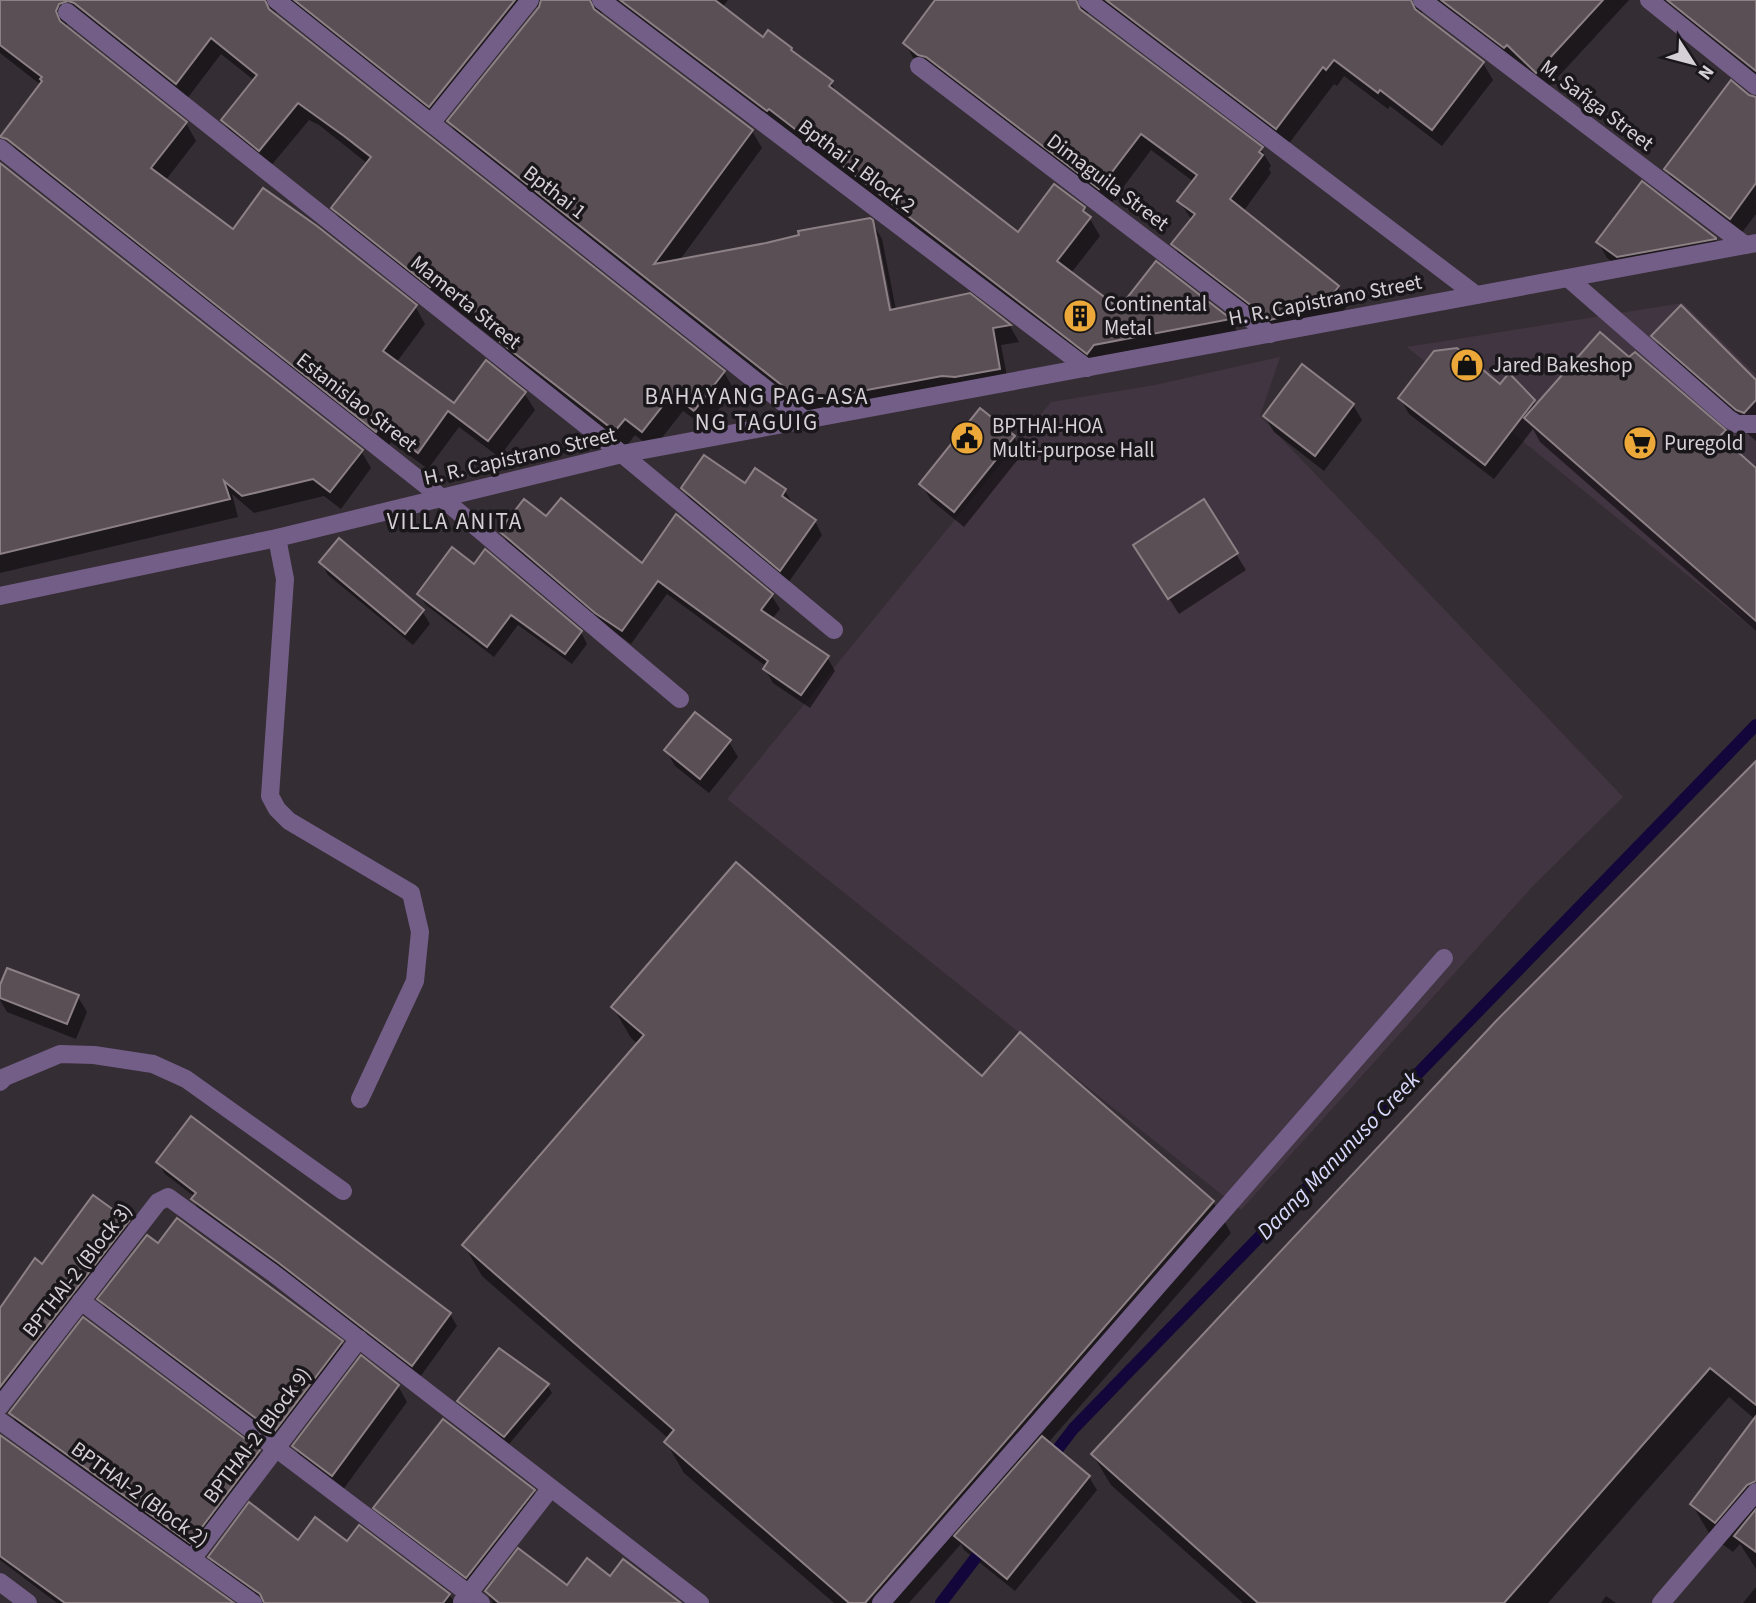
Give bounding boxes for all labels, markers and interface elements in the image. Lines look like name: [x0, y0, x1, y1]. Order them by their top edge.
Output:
north arrow: [1658, 28, 1728, 98]
street label: M. Sañga Street: [1534, 52, 1660, 158]
text: N: [1691, 59, 1720, 85]
street label: Bpthai 1 Block 2: [792, 112, 922, 220]
street label: Dimaguila Street: [1041, 126, 1175, 238]
street label: Bpthai 1: [517, 158, 593, 226]
street label: Mamerta Street: [404, 248, 528, 356]
street label: H. R. Capistrano Street: [1226, 267, 1424, 333]
place label: Continental Metal: [1104, 289, 1207, 343]
building icon: Continental Metal: [1061, 297, 1099, 335]
street label: Estanislao Street: [290, 345, 424, 459]
shop icon: Jared Bakeshop: [1448, 346, 1486, 384]
place label: Jared Bakeshop: [1492, 350, 1633, 380]
district label: BAHAYANG PAG-ASA NG TAGUIG: [645, 380, 869, 439]
place label: BPTHAI-HOA Multi-purpose Hall: [992, 411, 1155, 465]
street label: H. R. Capistrano Street: [421, 419, 619, 493]
public building icon: BPTHAI-HOA Multi-purpose Hall: [948, 419, 986, 457]
supermarket icon: Puregold: [1621, 424, 1659, 462]
place label: Puregold: [1664, 428, 1743, 458]
district label: VILLA ANITA: [387, 505, 523, 538]
water label: Daang Manunuso Creek: [1249, 1063, 1428, 1247]
street label: BPTHAI-2 (Block 3): [15, 1196, 139, 1344]
street label: BPTHAI-2 (Block 9): [196, 1361, 318, 1509]
street label: BPTHAI-2 (Block 2): [65, 1434, 215, 1554]

